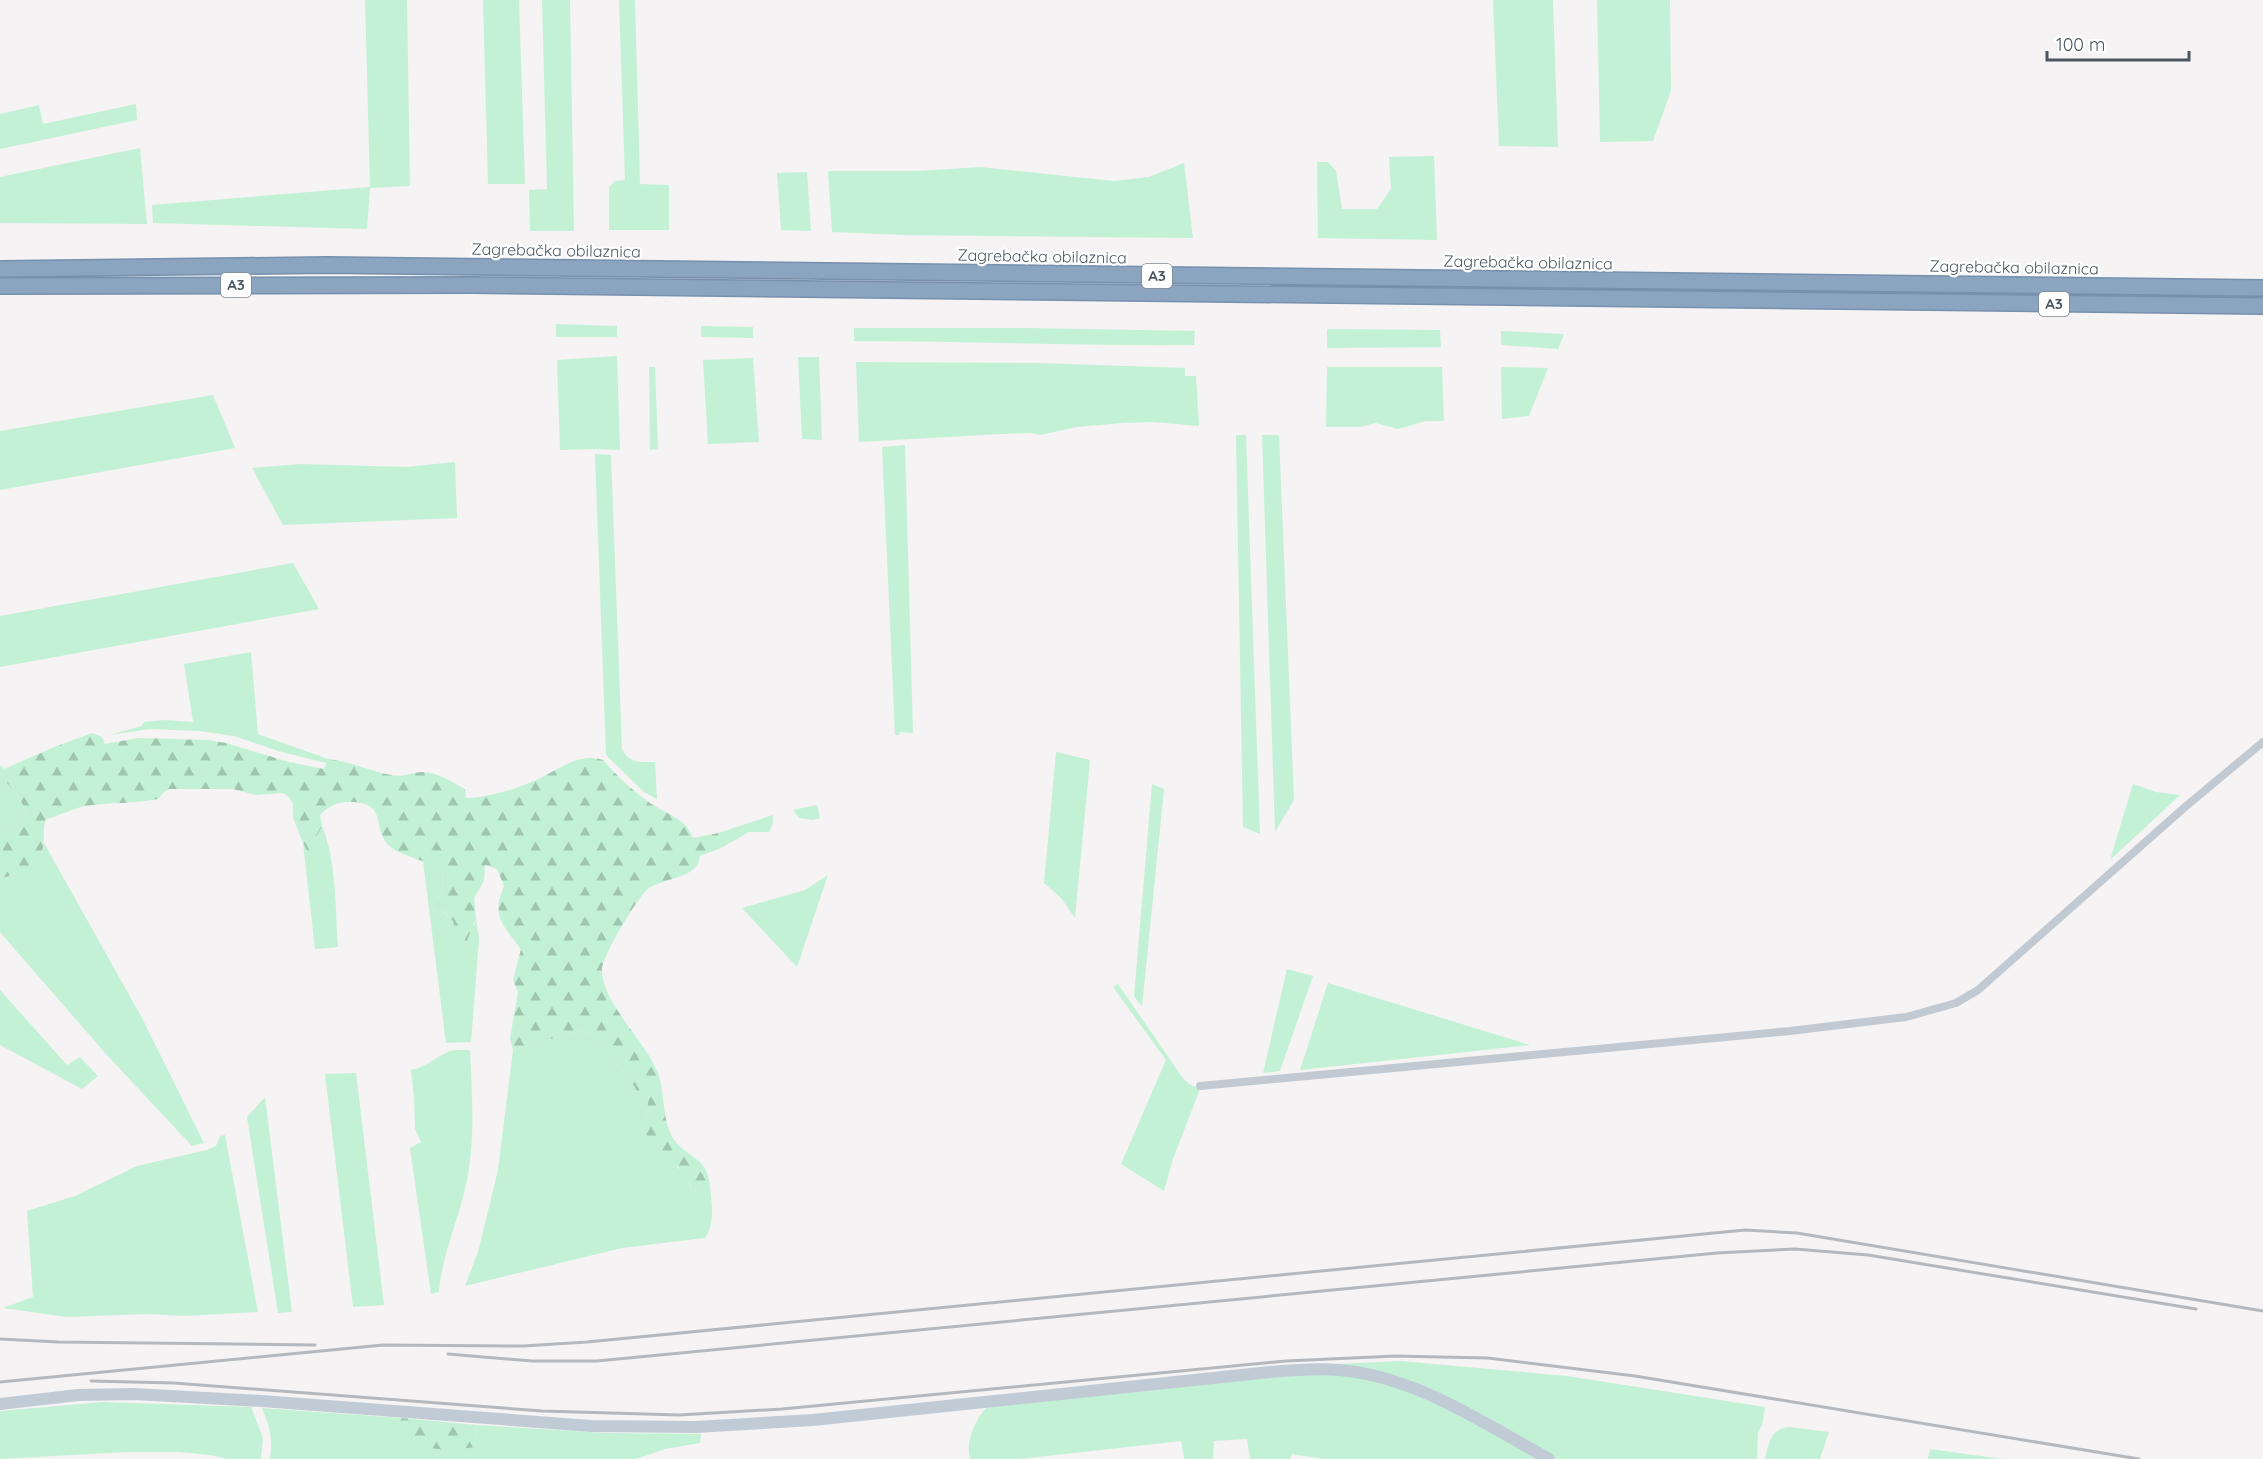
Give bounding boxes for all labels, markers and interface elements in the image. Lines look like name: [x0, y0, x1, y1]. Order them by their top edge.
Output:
scale bar: [2047, 24, 2190, 62]
text: 100 m: [2056, 33, 2105, 56]
street label: Zagrebačka obilaznica: [471, 239, 641, 261]
street label: Zagrebačka obilaznica: [957, 245, 1127, 267]
street label: Zagrebačka obilaznica: [1443, 251, 1613, 273]
street label: Zagrebačka obilaznica: [1929, 256, 2099, 278]
road number: A3: [1142, 264, 1172, 288]
road number: A3: [221, 273, 251, 297]
road number: A3: [2039, 292, 2069, 316]

